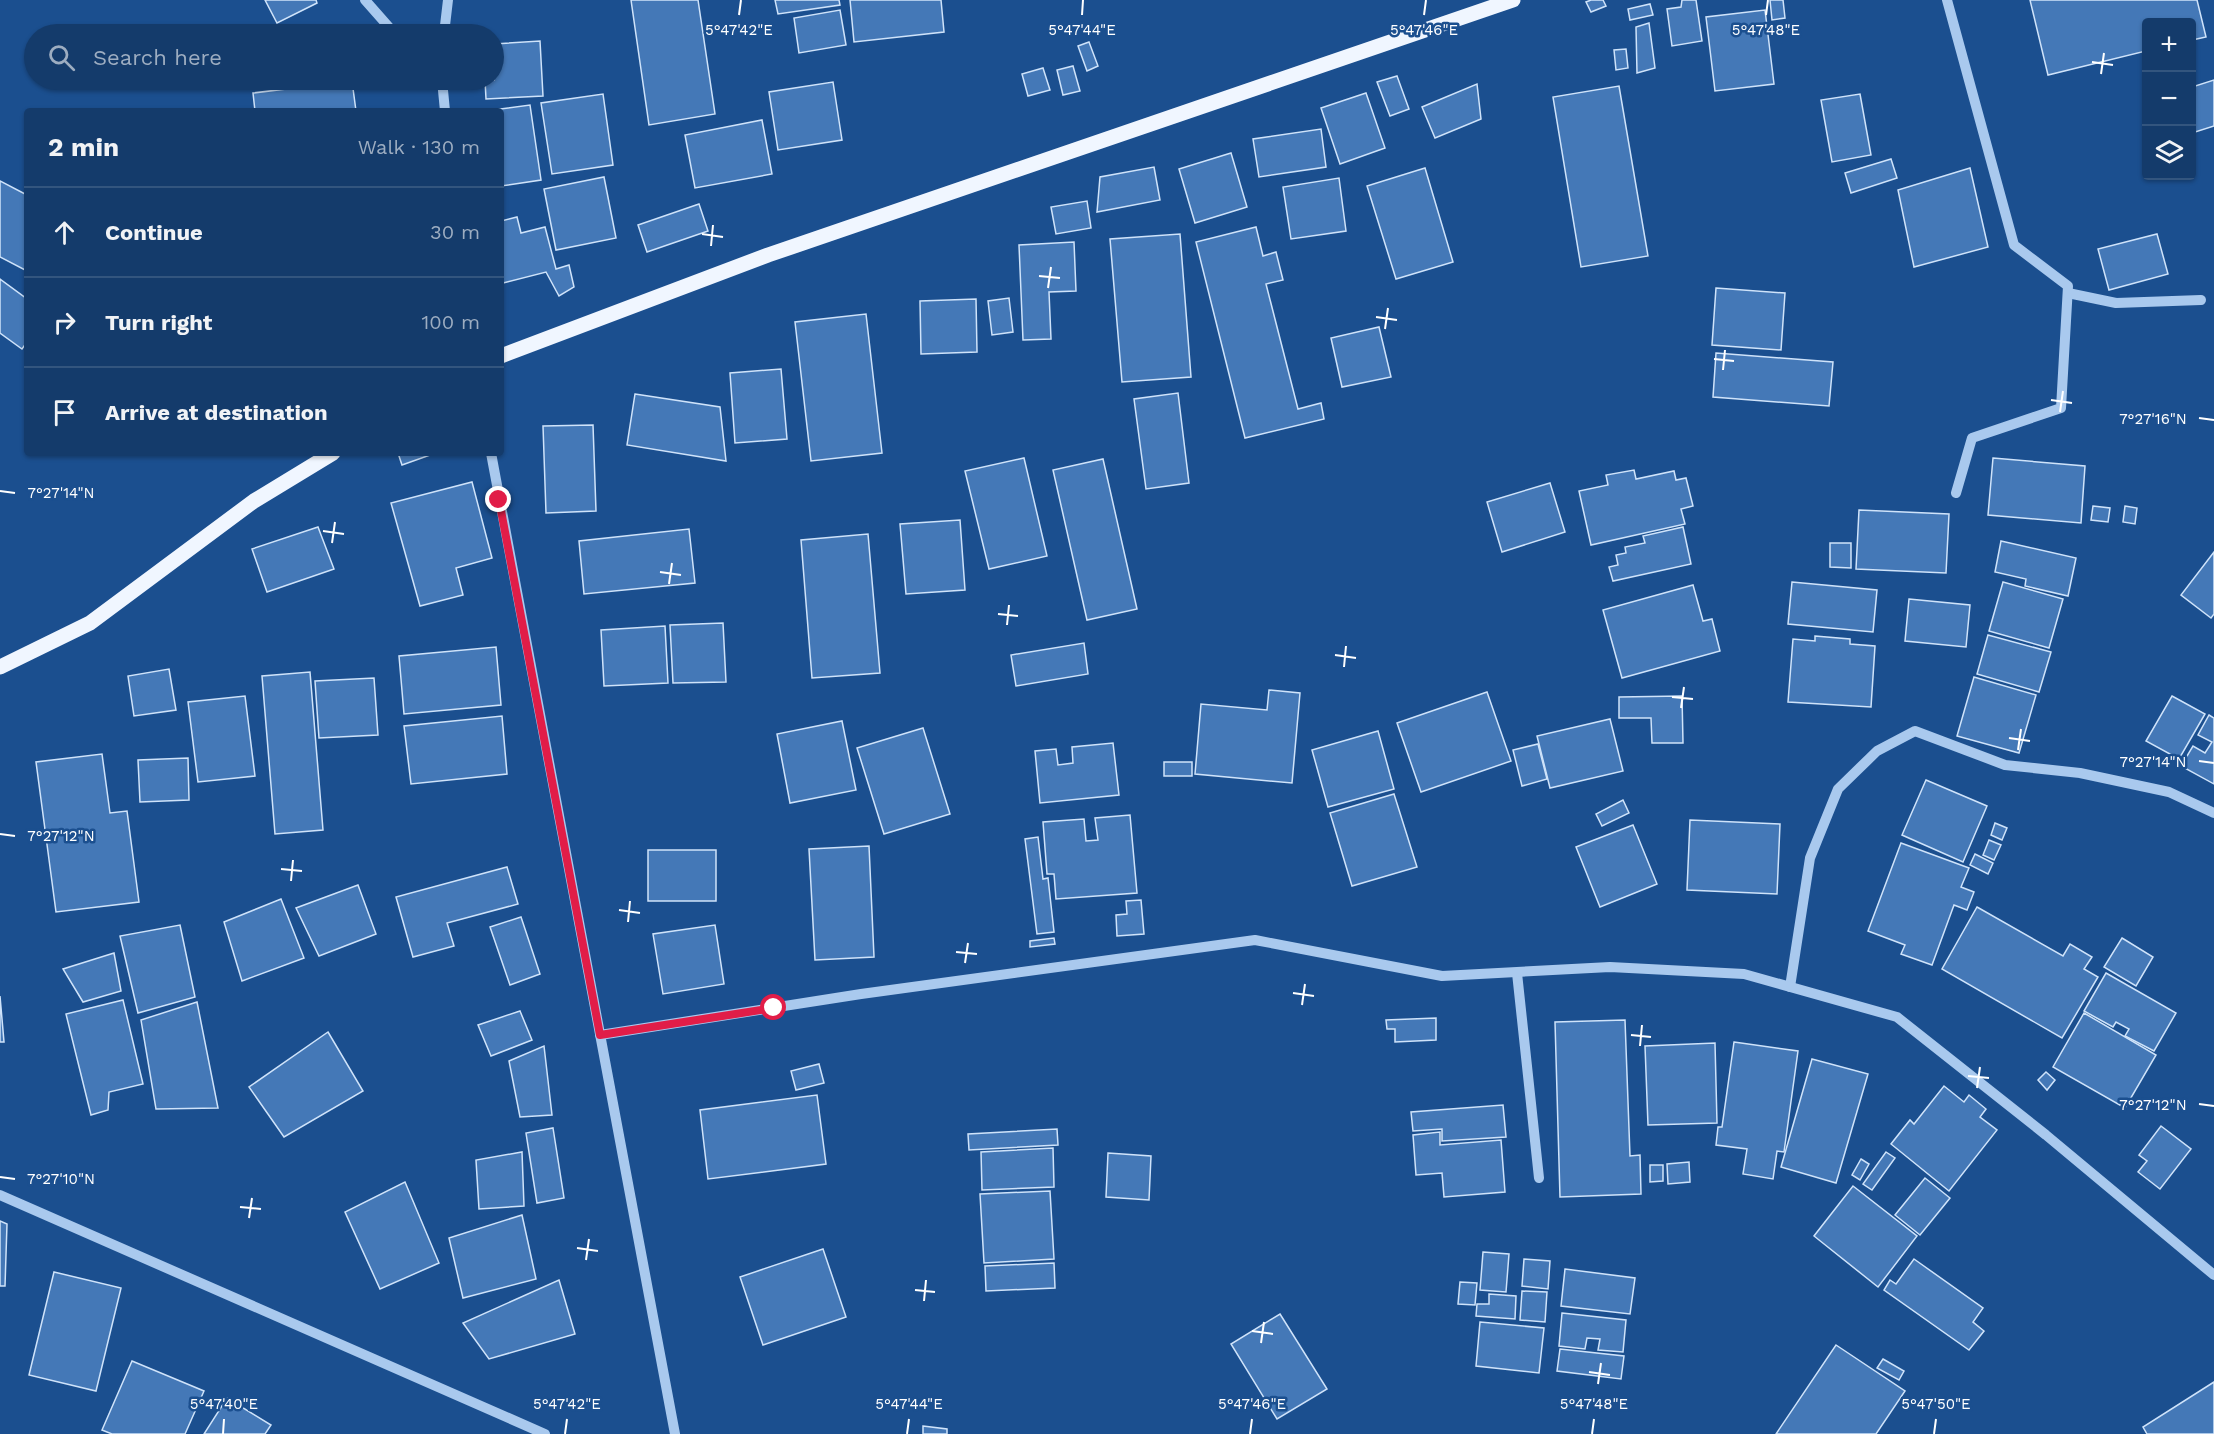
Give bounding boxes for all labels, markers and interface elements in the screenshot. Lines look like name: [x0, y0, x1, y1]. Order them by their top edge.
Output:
map controls: [2142, 18, 2196, 180]
button: +: [2142, 18, 2196, 72]
text: 5°47'42"E: [705, 21, 773, 39]
text: 5°47'44"E: [1048, 21, 1116, 39]
text: 5°47'46"E: [1390, 21, 1458, 39]
text: 5°47'48"E: [1732, 21, 1800, 39]
search box: [24, 24, 504, 90]
icon: search: [45, 41, 78, 74]
text: Search here: [93, 45, 222, 70]
button: −: [2142, 72, 2196, 126]
button: layers: [2142, 126, 2196, 180]
text: 2 min: [48, 132, 119, 162]
text: Walk · 130 m: [358, 135, 480, 159]
icon: ahead: [48, 216, 81, 249]
text: Continue: [105, 220, 203, 245]
text: 30 m: [430, 220, 480, 244]
icon: right: [48, 306, 81, 339]
text: Turn right: [105, 310, 212, 335]
text: 100 m: [421, 310, 480, 334]
icon: arrive: [48, 396, 81, 429]
text: Arrive at destination: [105, 400, 328, 425]
text: 7°27'16"N: [2119, 410, 2187, 428]
text: 7°27'14"N: [27, 484, 95, 502]
route end: [485, 486, 511, 512]
text: 7°27'14"N: [2119, 753, 2187, 771]
text: 7°27'12"N: [27, 827, 95, 845]
route start: [760, 994, 786, 1020]
text: 7°27'12"N: [2119, 1096, 2187, 1114]
text: 7°27'10"N: [27, 1170, 95, 1188]
text: 5°47'40"E: [190, 1395, 258, 1413]
text: 5°47'42"E: [533, 1395, 601, 1413]
text: 5°47'44"E: [875, 1395, 943, 1413]
text: 5°47'46"E: [1218, 1395, 1286, 1413]
text: 5°47'48"E: [1560, 1395, 1628, 1413]
text: 5°47'50"E: [1901, 1395, 1971, 1413]

